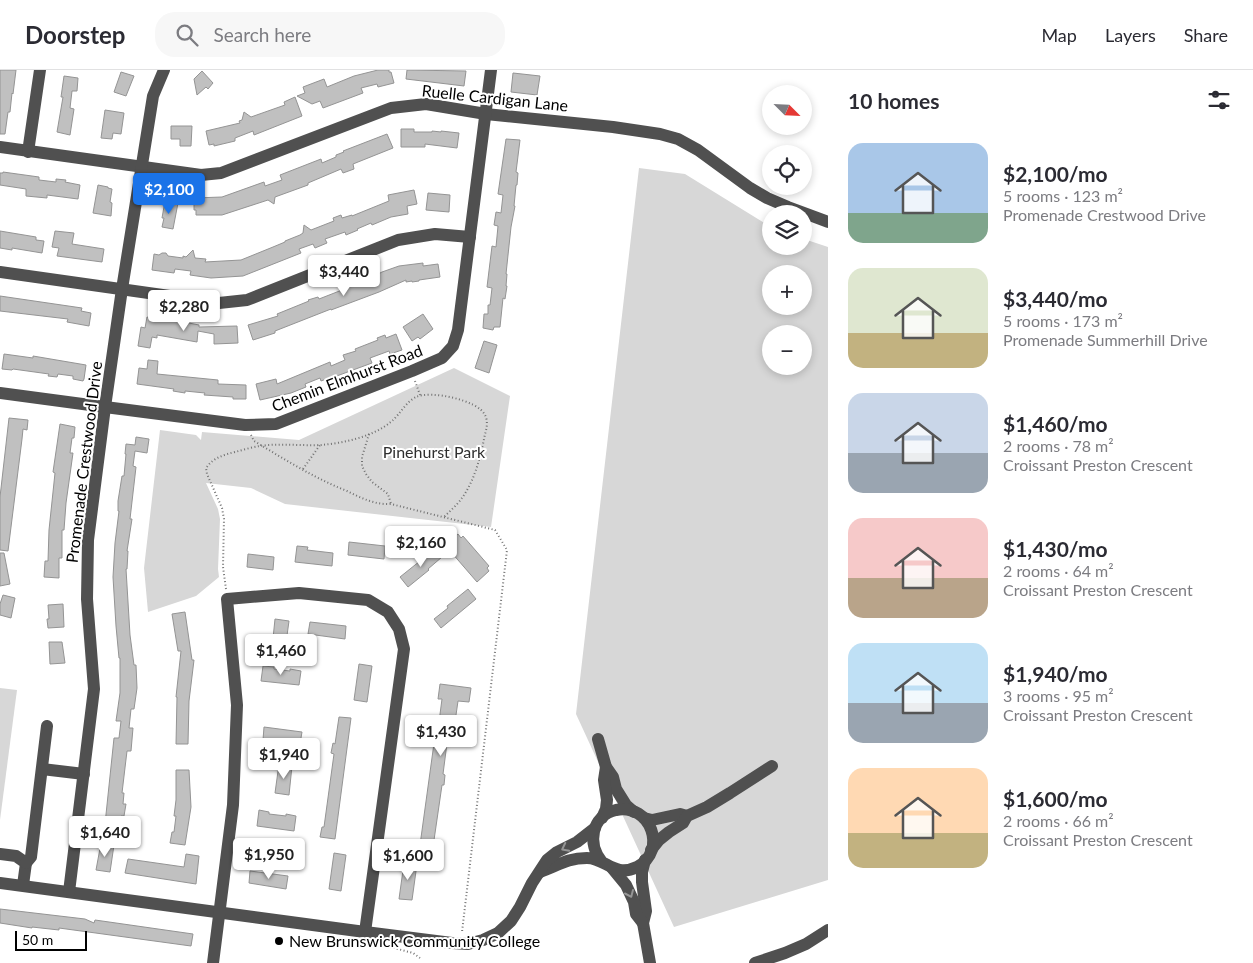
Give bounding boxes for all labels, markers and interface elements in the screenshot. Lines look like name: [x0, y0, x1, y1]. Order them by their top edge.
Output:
search box: [155, 12, 505, 57]
text: Doorstep: [25, 20, 125, 49]
icon: search: [173, 21, 201, 49]
text: Search here: [213, 23, 311, 46]
text: Map: [1041, 24, 1077, 46]
text: Layers: [1105, 24, 1156, 46]
text: Share: [1184, 24, 1228, 46]
street label: Ruelle Cardigan Lane: [421, 80, 569, 115]
north arrow: [762, 85, 812, 135]
map controls: [762, 85, 812, 375]
icon: filters: [1205, 86, 1233, 114]
text: 10 homes: [848, 88, 939, 113]
button: locate: [762, 145, 812, 195]
text: $2,100/mo: [1003, 161, 1108, 186]
icon: home: [888, 163, 948, 223]
pin: $2,100: [128, 172, 210, 215]
text: $2,100: [144, 179, 194, 198]
text: 5 rooms · 123 m²: [1003, 186, 1123, 205]
button: layers: [762, 205, 812, 255]
text: Promenade Crestwood Drive: [1003, 205, 1206, 224]
pin: $3,440: [303, 254, 385, 297]
text: $3,440: [319, 261, 369, 280]
button: +: [762, 265, 812, 315]
text: $3,440/mo: [1003, 286, 1108, 311]
icon: home: [888, 288, 948, 348]
pin: $2,280: [143, 290, 225, 332]
text: $2,280: [159, 296, 209, 315]
text: 5 rooms · 173 m²: [1003, 311, 1123, 330]
button: −: [762, 325, 812, 375]
text: Promenade Summerhill Drive: [1003, 330, 1208, 349]
street label: Chemin Elmhurst Road: [269, 340, 425, 415]
street label: Promenade Crestwood Drive: [62, 360, 105, 564]
text: $1,460/mo: [1003, 411, 1108, 436]
icon: home: [888, 413, 948, 473]
text: 2 rooms · 78 m²: [1003, 436, 1114, 455]
park label: Pinehurst Park: [383, 442, 486, 461]
text: Croissant Preston Crescent: [1003, 455, 1193, 474]
pin: $2,160: [380, 526, 462, 568]
text: $2,160: [396, 532, 446, 551]
text: $1,430/mo: [1003, 536, 1108, 561]
icon: home: [888, 538, 948, 598]
text: 2 rooms · 64 m²: [1003, 561, 1114, 580]
text: Croissant Preston Crescent: [1003, 580, 1193, 599]
pin: $1,460: [240, 634, 322, 676]
text: $1,460: [256, 640, 306, 659]
text: $1,940/mo: [1003, 661, 1108, 686]
icon: home: [888, 663, 948, 723]
text: 3 rooms · 95 m²: [1003, 686, 1114, 705]
text: Croissant Preston Crescent: [1003, 705, 1193, 724]
pin: $1,430: [400, 714, 482, 757]
text: $1,430: [416, 721, 466, 740]
pin: $1,940: [243, 738, 325, 780]
text: $1,940: [259, 744, 309, 763]
text: $1,600/mo: [1003, 786, 1108, 811]
icon: home: [888, 788, 948, 848]
text: 2 rooms · 66 m²: [1003, 811, 1114, 830]
pin: $1,640: [64, 816, 146, 858]
text: $1,640: [80, 822, 130, 841]
text: Croissant Preston Crescent: [1003, 830, 1193, 849]
pin: $1,950: [228, 838, 310, 880]
pin: $1,600: [367, 838, 449, 881]
one-way arrow: [562, 842, 571, 852]
text: $1,950: [244, 844, 294, 863]
text: $1,600: [383, 845, 433, 864]
one-way arrow: [624, 889, 635, 898]
scale bar: [15, 928, 88, 951]
text: 50 m: [22, 931, 53, 948]
place label: New Brunswick Community College: [289, 931, 540, 950]
marker: New Brunswick Community College: [273, 935, 285, 947]

